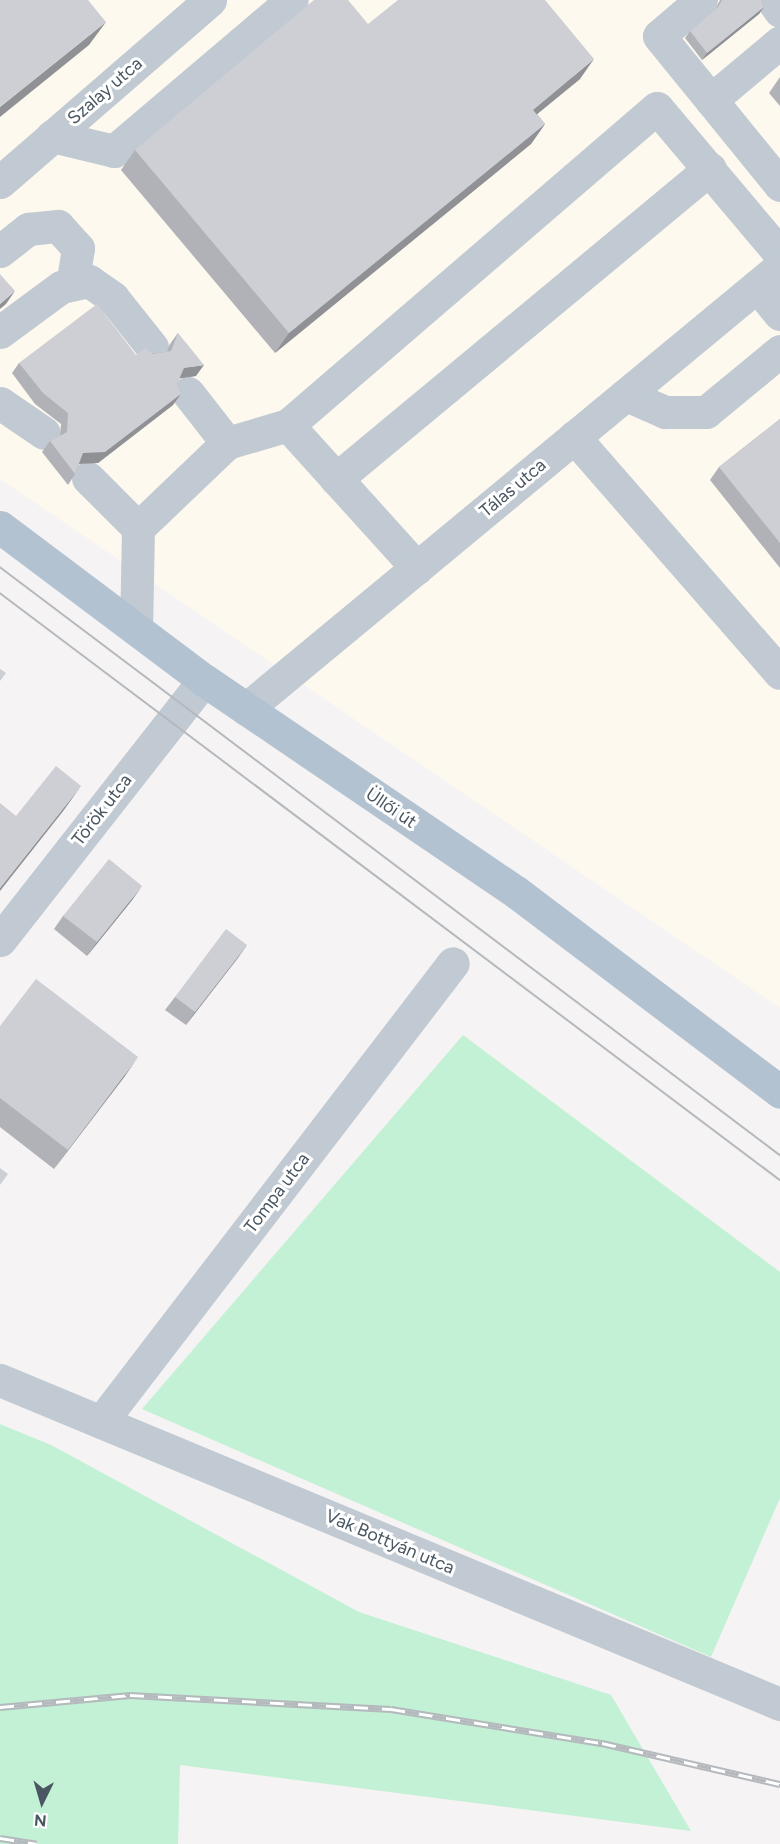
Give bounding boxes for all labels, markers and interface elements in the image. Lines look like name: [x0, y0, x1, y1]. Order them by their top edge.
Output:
street label: Szalay utca: [63, 53, 147, 129]
street label: Tálas utca: [476, 454, 550, 522]
street label: Török utca: [67, 770, 137, 850]
street label: Üllői út: [362, 783, 420, 833]
street label: Tompa utca: [240, 1149, 314, 1237]
street label: Vak Bottyán utca: [322, 1505, 458, 1579]
north arrow: [12, 1772, 72, 1832]
text: N: [33, 1810, 47, 1830]

